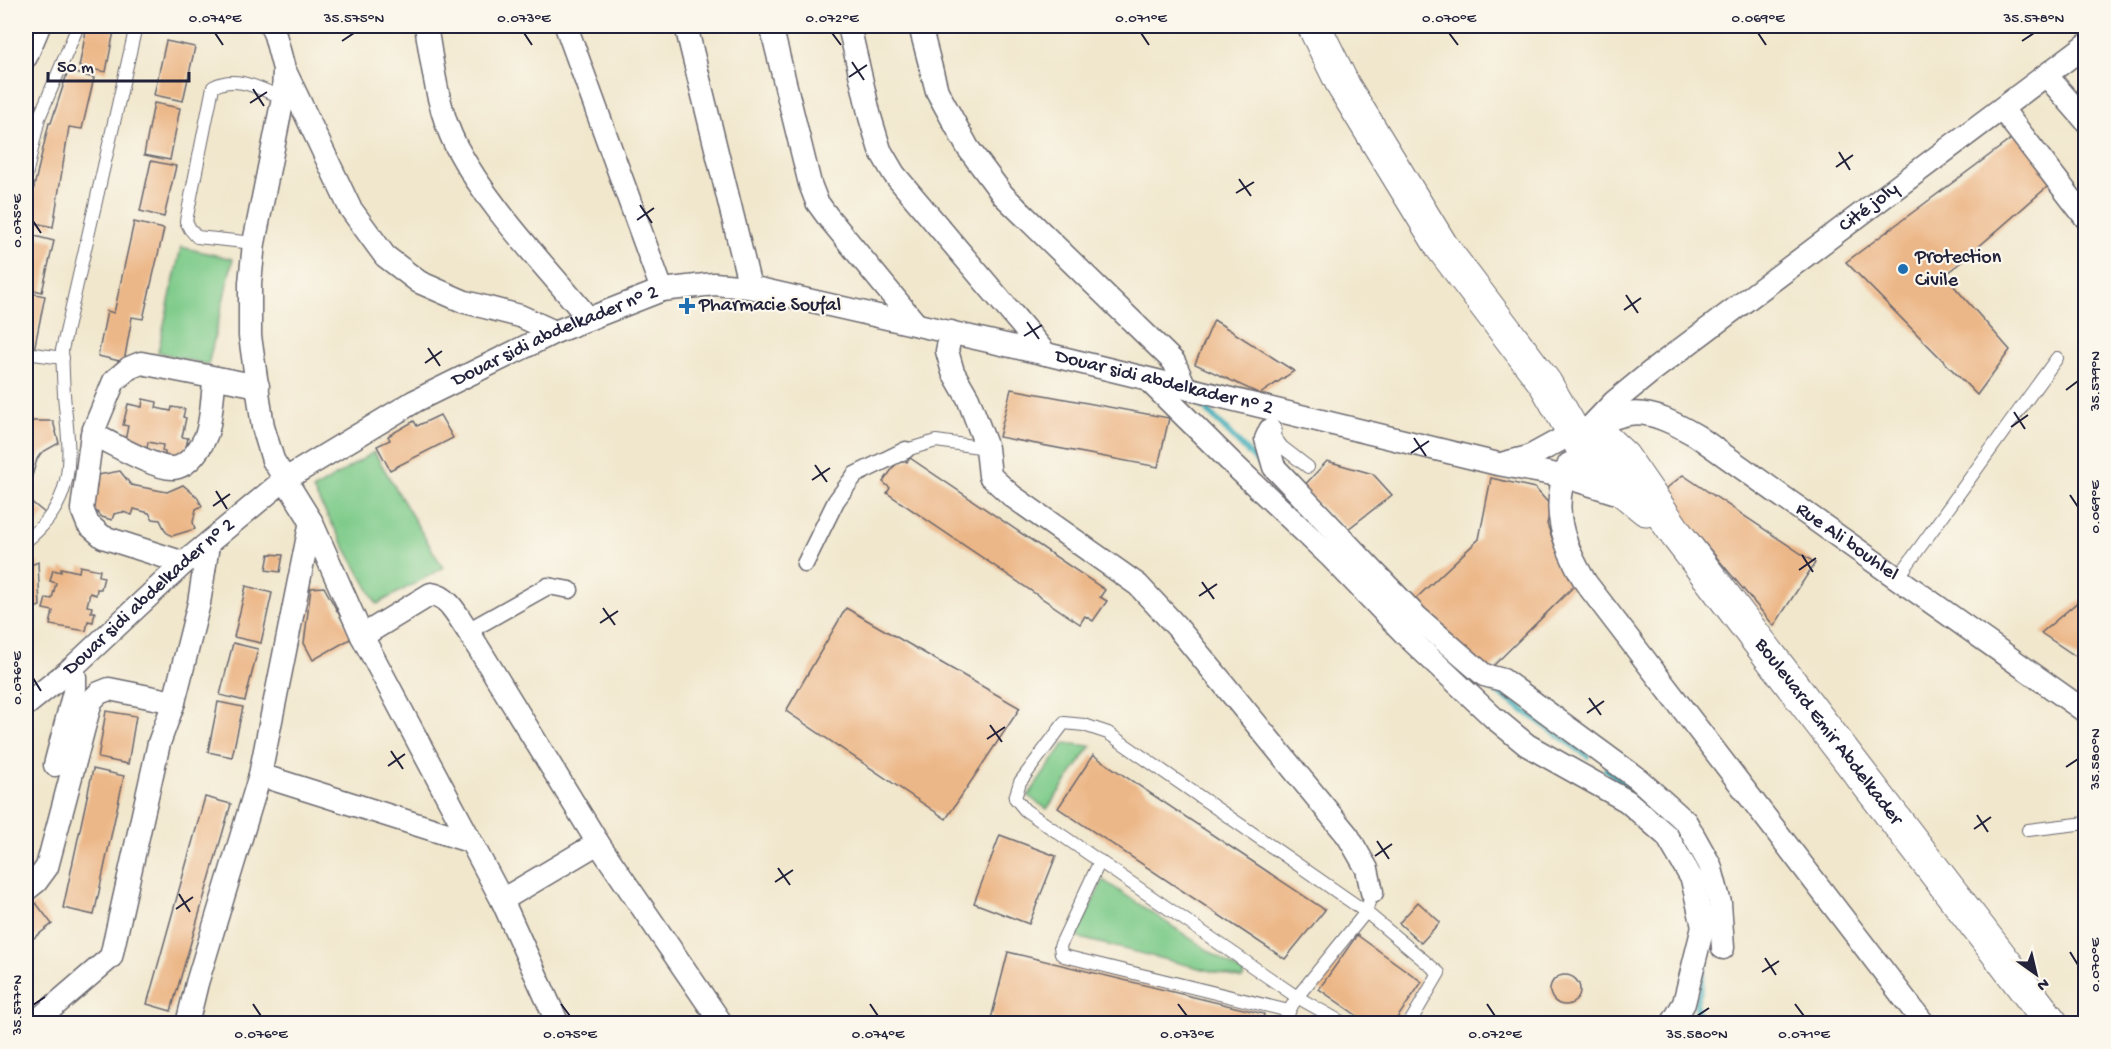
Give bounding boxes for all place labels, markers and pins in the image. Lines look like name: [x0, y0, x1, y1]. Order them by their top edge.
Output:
place label: Protection Civile: [1914, 247, 2002, 293]
marker: Protection Civile: [1896, 262, 1910, 276]
place label: Pharmacie Soufal: [698, 295, 841, 318]
marker: Pharmacie Soufal: [680, 299, 694, 313]

